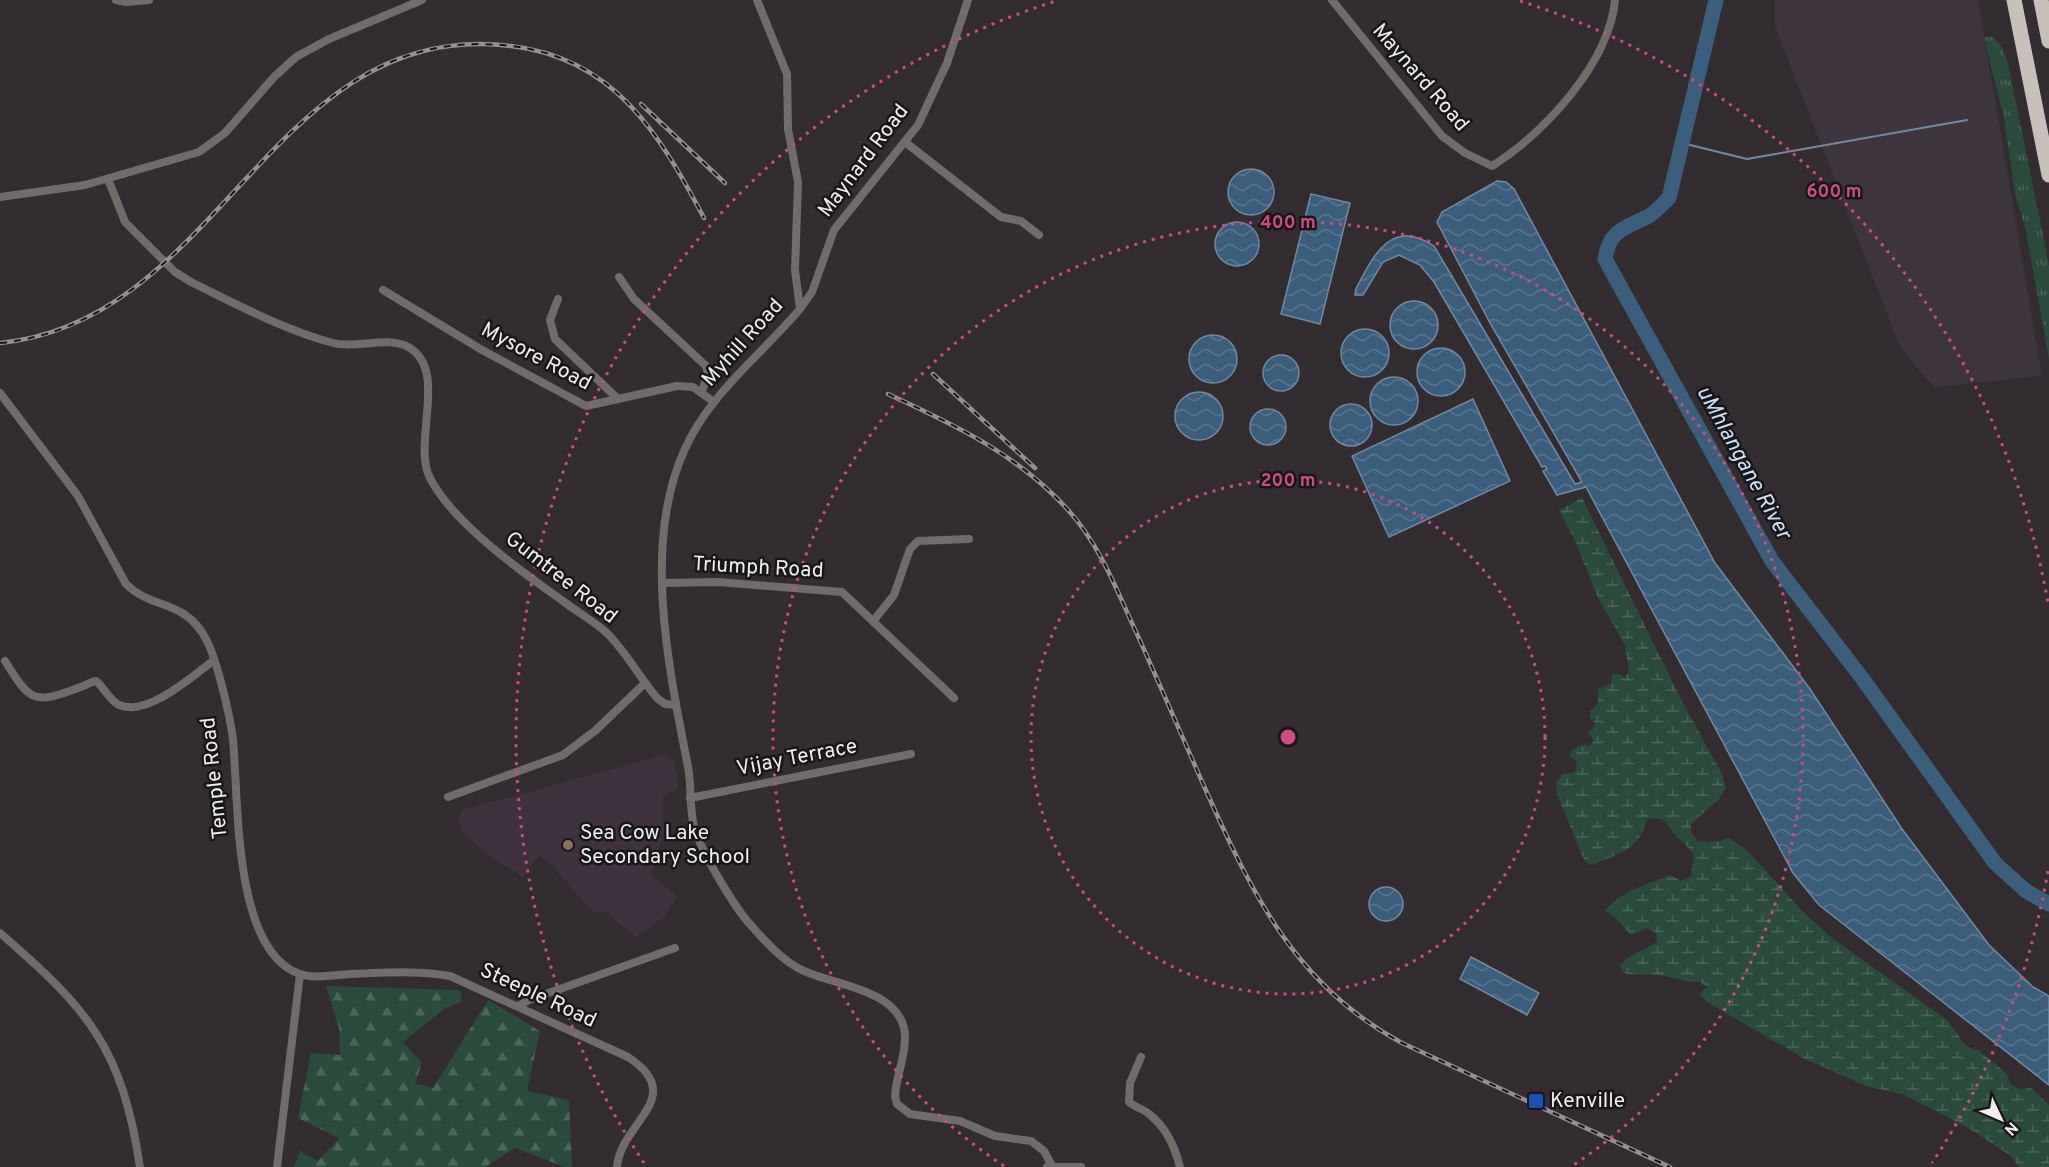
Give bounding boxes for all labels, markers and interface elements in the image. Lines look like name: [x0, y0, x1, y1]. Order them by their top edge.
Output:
street label: Maynard Road: [1366, 18, 1474, 138]
street label: Maynard Road: [813, 99, 915, 223]
text: 600 m: [1806, 181, 1862, 204]
text: 400 m: [1260, 212, 1316, 235]
street label: Myhill Road: [696, 293, 790, 393]
street label: Mysore Road: [476, 317, 596, 397]
water label: uMhlangane River: [1690, 381, 1797, 546]
text: 200 m: [1260, 470, 1316, 493]
street label: Gumtree Road: [499, 526, 623, 630]
street label: Triumph Road: [692, 551, 824, 585]
street label: Temple Road: [195, 716, 235, 840]
centre of rings: [1278, 727, 1298, 747]
street label: Vijay Terrace: [734, 733, 860, 783]
place label: Sea Cow Lake Secondary School: [580, 820, 750, 871]
marker: Sea Cow Lake Secondary School: [561, 838, 575, 852]
street label: Steeple Road: [475, 957, 601, 1035]
place label: Kenville: [1550, 1088, 1625, 1115]
north arrow: [1971, 1089, 2031, 1149]
marker: Kenville: [1527, 1092, 1545, 1110]
text: N: [1999, 1117, 2022, 1139]

